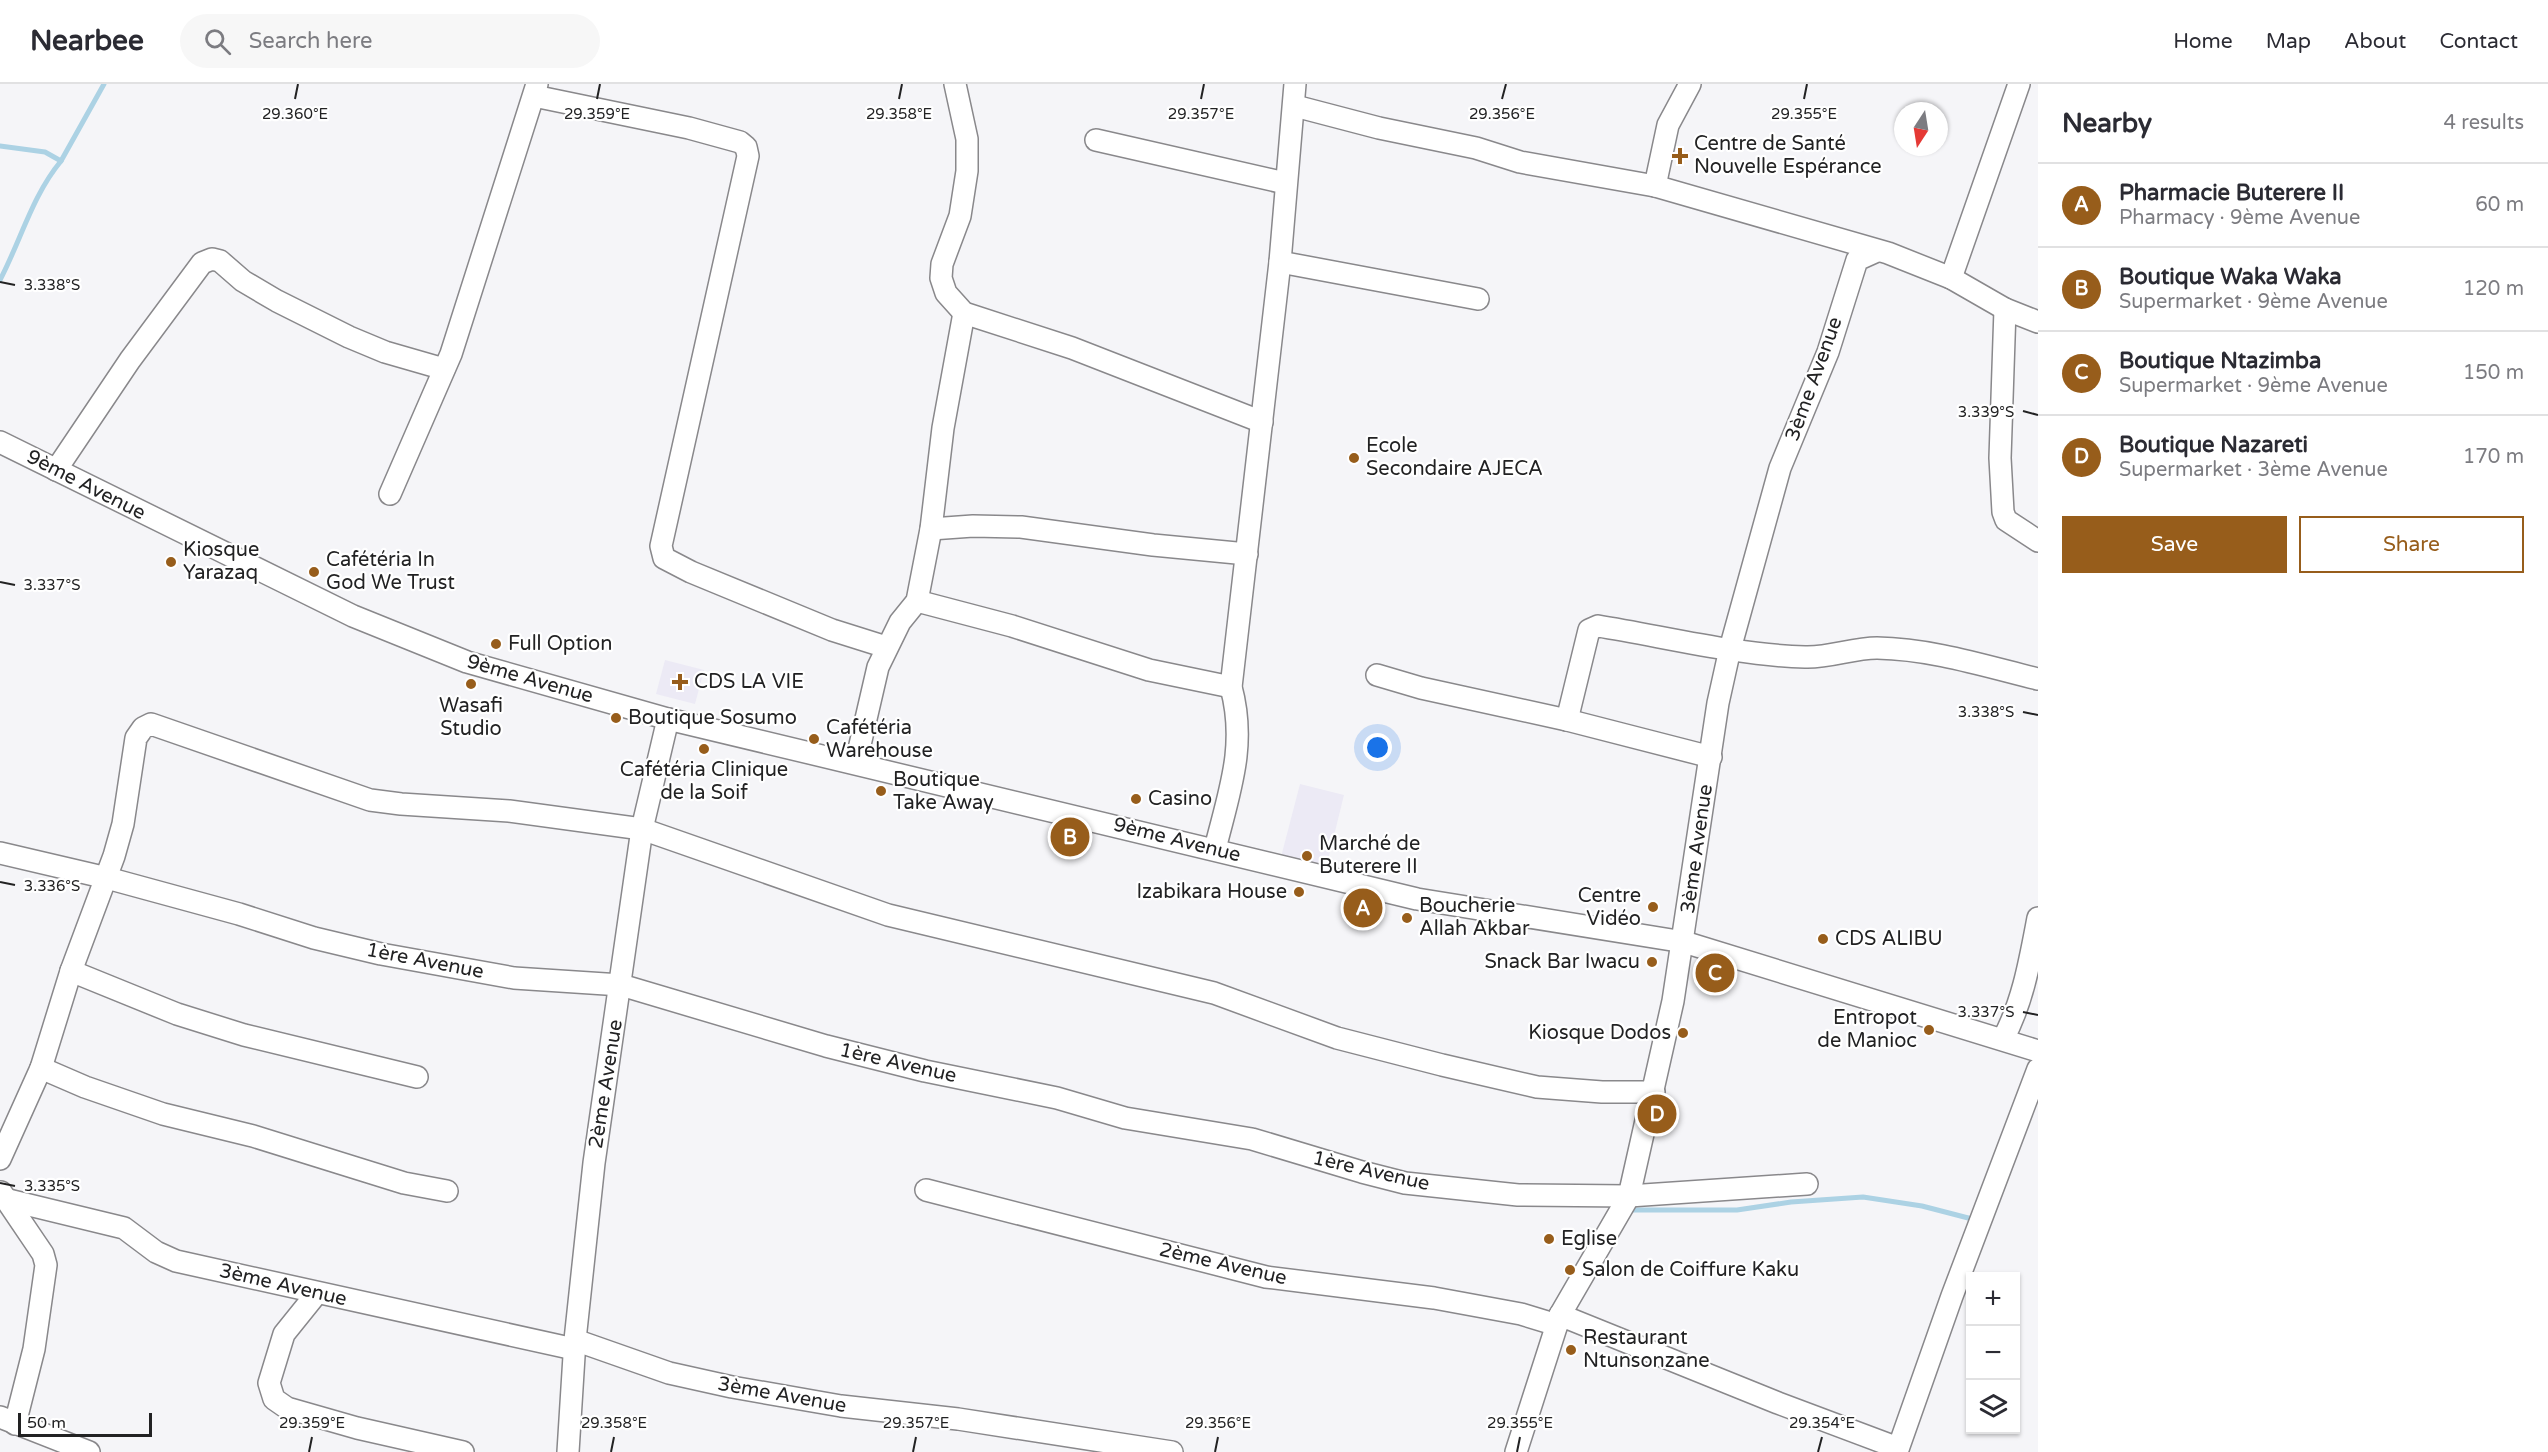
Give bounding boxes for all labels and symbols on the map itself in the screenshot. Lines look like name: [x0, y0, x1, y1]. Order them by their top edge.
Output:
north arrow: [1894, 102, 1948, 156]
text: 29.360°E: [262, 105, 328, 123]
text: 29.359°E: [564, 105, 630, 123]
text: 29.358°E: [866, 105, 932, 123]
text: 29.357°E: [1168, 105, 1234, 123]
text: 29.356°E: [1469, 105, 1535, 123]
text: 29.355°E: [1771, 105, 1837, 123]
place label: Centre de Santé Nouvelle Espérance: [1694, 132, 1882, 179]
marker: Centre de Santé Nouvelle Espérance: [1671, 147, 1689, 165]
text: 3.338°S: [24, 276, 80, 294]
street label: 3ème Avenue: [1780, 314, 1848, 444]
text: 3.339°S: [1958, 403, 2014, 421]
place label: Ecole Secondaire AJECA: [1366, 434, 1543, 481]
street label: 9ème Avenue: [22, 445, 150, 525]
marker: Ecole Secondaire AJECA: [1347, 451, 1361, 465]
place label: Kiosque Yarazaq: [183, 538, 259, 585]
place label: Cafétéria In God We Trust: [326, 548, 455, 595]
marker: Kiosque Yarazaq: [164, 555, 178, 569]
marker: Cafétéria In God We Trust: [307, 565, 321, 579]
text: 3.337°S: [24, 576, 80, 594]
place label: Full Option: [508, 632, 612, 656]
marker: Full Option: [489, 637, 503, 651]
street label: 9ème Avenue: [464, 650, 596, 708]
place label: CDS LA VIE: [694, 670, 804, 694]
marker: CDS LA VIE: [671, 673, 689, 691]
marker: Wasafi Studio: [464, 677, 478, 691]
place label: Wasafi Studio: [439, 694, 503, 741]
text: 3.338°S: [1958, 703, 2014, 721]
place label: Boutique Sosumo: [628, 706, 797, 730]
marker: Boutique Sosumo: [609, 711, 623, 725]
place label: Cafétéria Warehouse: [826, 716, 933, 763]
marker: Cafétéria Warehouse: [807, 732, 821, 746]
your location: [1363, 733, 1392, 762]
marker: Cafétéria Clinique de la Soif: [697, 742, 711, 756]
place label: Cafétéria Clinique de la Soif: [620, 758, 788, 805]
place label: Boutique Take Away: [893, 768, 994, 815]
street label: 3ème Avenue: [1676, 783, 1718, 915]
marker: Boutique Take Away: [874, 784, 888, 798]
place label: Casino: [1148, 787, 1212, 811]
marker: Casino: [1129, 792, 1143, 806]
street label: 9ème Avenue: [1111, 813, 1243, 867]
pin: B: [1050, 814, 1090, 860]
place label: Marché de Buterere II: [1319, 832, 1420, 879]
marker: Marché de Buterere II: [1300, 849, 1314, 863]
text: 3.336°S: [24, 877, 80, 895]
place label: Izabikara House: [1136, 880, 1287, 904]
place label: Centre Vidéo: [1578, 884, 1641, 931]
marker: Izabikara House: [1292, 885, 1306, 899]
pin: A: [1344, 886, 1382, 930]
place label: Boucherie Allah Akbar: [1419, 894, 1530, 941]
marker: Centre Vidéo: [1646, 900, 1660, 914]
marker: Boucherie Allah Akbar: [1400, 911, 1414, 925]
place label: CDS ALIBU: [1835, 927, 1943, 951]
marker: CDS ALIBU: [1816, 932, 1830, 946]
street label: 1ère Avenue: [364, 938, 486, 984]
place label: Snack Bar Iwacu: [1484, 950, 1640, 974]
pin: C: [1696, 950, 1734, 996]
marker: Snack Bar Iwacu: [1645, 955, 1659, 969]
text: 3.337°S: [1958, 1003, 2014, 1021]
place label: Entropot de Manioc: [1817, 1006, 1917, 1053]
street label: 2ème Avenue: [584, 1018, 628, 1150]
place label: Kiosque Dodos: [1528, 1021, 1671, 1045]
marker: Entropot de Manioc: [1922, 1023, 1936, 1037]
marker: Kiosque Dodos: [1676, 1026, 1690, 1040]
street label: 1ère Avenue: [837, 1038, 959, 1088]
pin: D: [1638, 1092, 1676, 1136]
street label: 1ère Avenue: [1310, 1146, 1432, 1196]
text: 3.335°S: [24, 1177, 80, 1195]
place label: Eglise: [1561, 1227, 1617, 1251]
marker: Eglise: [1542, 1232, 1556, 1246]
street label: 2ème Avenue: [1157, 1238, 1289, 1290]
place label: Salon de Coiffure Kaku: [1582, 1258, 1799, 1282]
street label: 3ème Avenue: [217, 1259, 349, 1311]
marker: Salon de Coiffure Kaku: [1563, 1263, 1577, 1277]
place label: Restaurant Ntunsonzane: [1583, 1326, 1709, 1373]
marker: Restaurant Ntunsonzane: [1564, 1343, 1578, 1357]
street label: 3ème Avenue: [716, 1372, 848, 1418]
scale bar: [18, 1410, 152, 1438]
text: 29.359°E: [279, 1414, 345, 1432]
text: 29.358°E: [581, 1414, 647, 1432]
text: 29.357°E: [883, 1414, 949, 1432]
text: 29.356°E: [1185, 1414, 1251, 1432]
text: 29.355°E: [1487, 1414, 1553, 1432]
text: 29.354°E: [1789, 1414, 1855, 1432]

